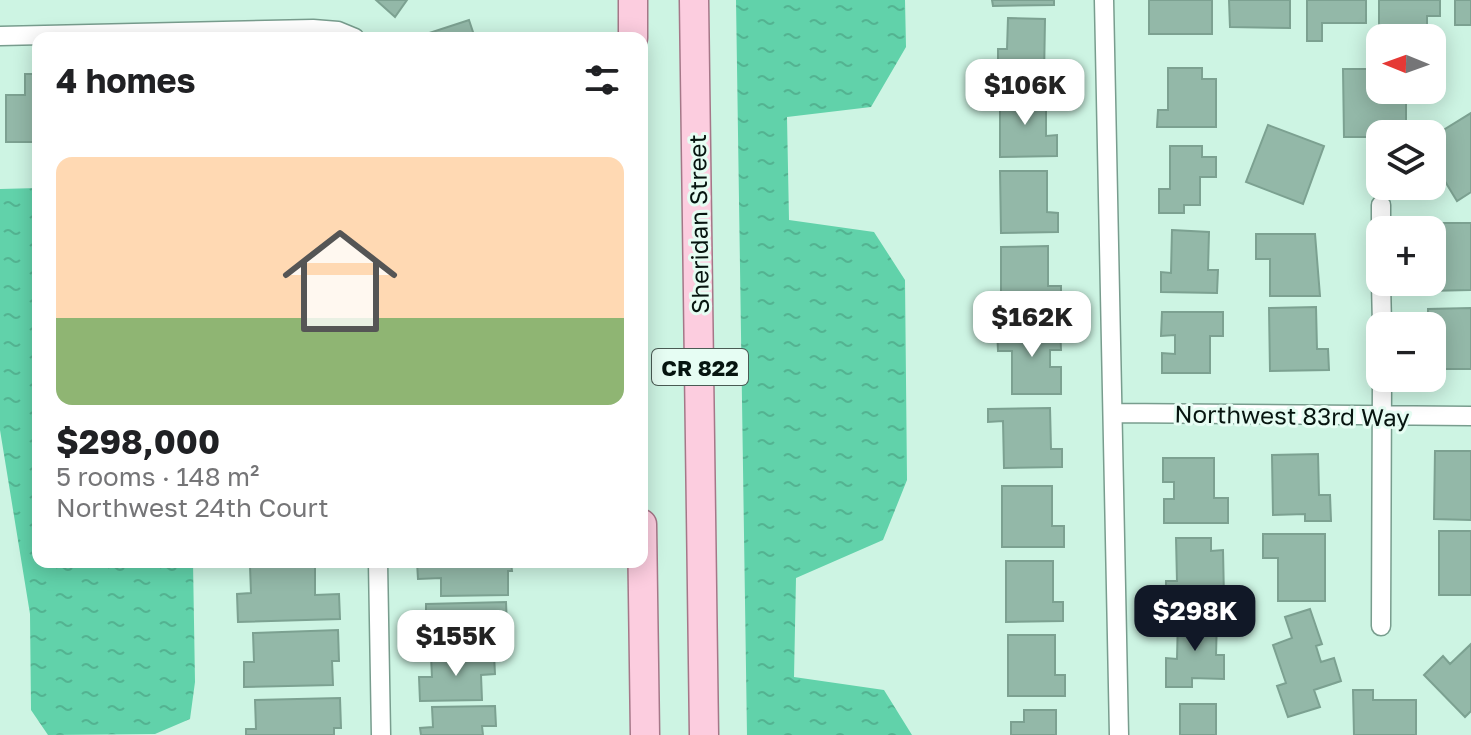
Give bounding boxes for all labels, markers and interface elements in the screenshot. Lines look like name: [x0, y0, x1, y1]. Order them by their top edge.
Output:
north arrow: [1366, 24, 1446, 104]
map controls: [1366, 24, 1446, 392]
icon: filters: [580, 58, 624, 102]
pin: $106K: [969, 59, 1081, 127]
text: 4 homes: [56, 60, 196, 100]
text: $106K: [983, 69, 1067, 100]
button: layers: [1366, 120, 1446, 200]
street label: Sheridan Street: [682, 134, 714, 314]
icon: home: [268, 209, 412, 353]
button: +: [1366, 216, 1446, 296]
pin: $162K: [976, 291, 1088, 359]
text: $162K: [991, 301, 1073, 332]
button: −: [1366, 312, 1446, 392]
road number: CR 822: [652, 349, 748, 385]
street label: Northwest 83rd Way: [1174, 398, 1410, 432]
text: $298,000: [56, 421, 220, 461]
text: 5 rooms · 148 m²: [56, 461, 259, 492]
text: Northwest 24th Court: [56, 492, 329, 523]
pin: $298K: [1139, 585, 1251, 653]
text: $298K: [1152, 595, 1238, 626]
pin: $155K: [400, 610, 512, 678]
text: $155K: [415, 620, 497, 651]

